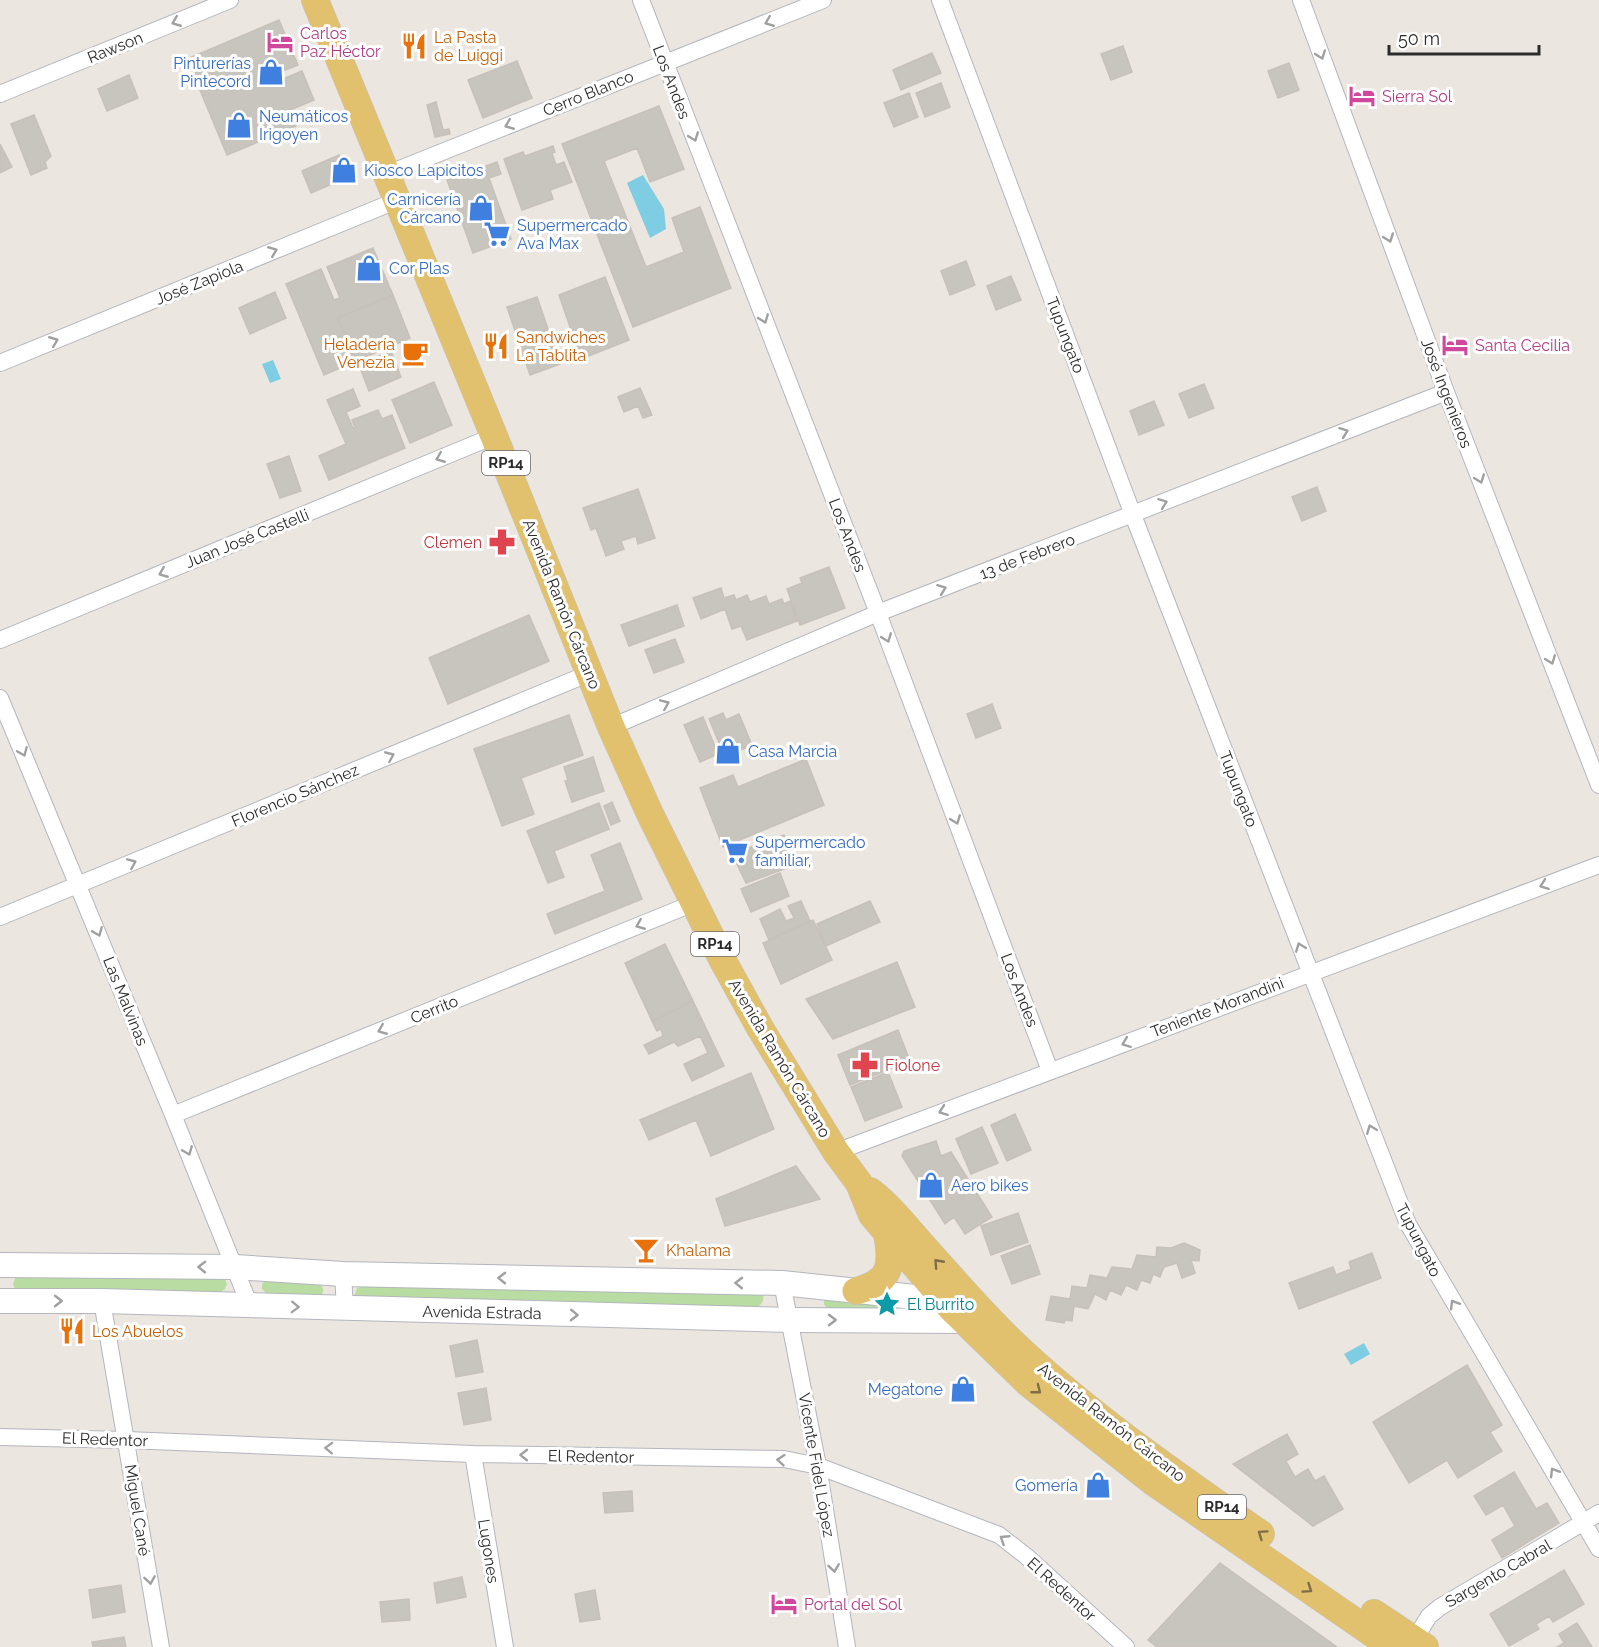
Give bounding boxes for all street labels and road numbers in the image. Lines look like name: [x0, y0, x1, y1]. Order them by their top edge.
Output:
street label: Rawson: [85, 28, 146, 67]
street label: Los Andes: [649, 43, 694, 122]
street label: Cerro Blanco: [540, 67, 636, 120]
street label: José Zapiola: [153, 256, 246, 309]
street label: Tupungato: [1042, 294, 1089, 376]
street label: José Ingenieros: [1417, 336, 1476, 451]
road number: RP14: [482, 451, 530, 475]
street label: Los Andes: [825, 496, 870, 575]
street label: Juan José Castelli: [183, 505, 312, 572]
street label: Avenida Ramón Cárcano: [519, 516, 604, 692]
street label: 13 de Febrero: [977, 530, 1078, 583]
street label: Tupungato: [1215, 748, 1262, 830]
street label: Florencio Sánchez: [229, 760, 362, 831]
road number: RP14: [691, 932, 739, 956]
street label: Los Andes: [997, 951, 1042, 1030]
street label: Las Malvinas: [99, 954, 152, 1049]
street label: Teniente Morandini: [1148, 973, 1286, 1042]
street label: Avenida Ramón Cárcano: [725, 976, 834, 1141]
street label: Cerrito: [408, 991, 461, 1028]
street label: Tupungato: [1392, 1200, 1445, 1280]
street label: Avenida Estrada: [422, 1302, 542, 1323]
street label: Avenida Ramón Cárcano: [1034, 1359, 1189, 1486]
street label: Vicente Fidel López: [794, 1391, 839, 1539]
street label: El Redentor: [62, 1429, 149, 1451]
street label: El Redentor: [548, 1446, 635, 1467]
street label: Miguel Cané: [121, 1463, 154, 1557]
road number: RP14: [1198, 1495, 1246, 1519]
street label: Lugones: [474, 1518, 503, 1585]
street label: Sargento Cabral: [1442, 1535, 1555, 1612]
street label: El Redentor: [1023, 1553, 1100, 1626]

